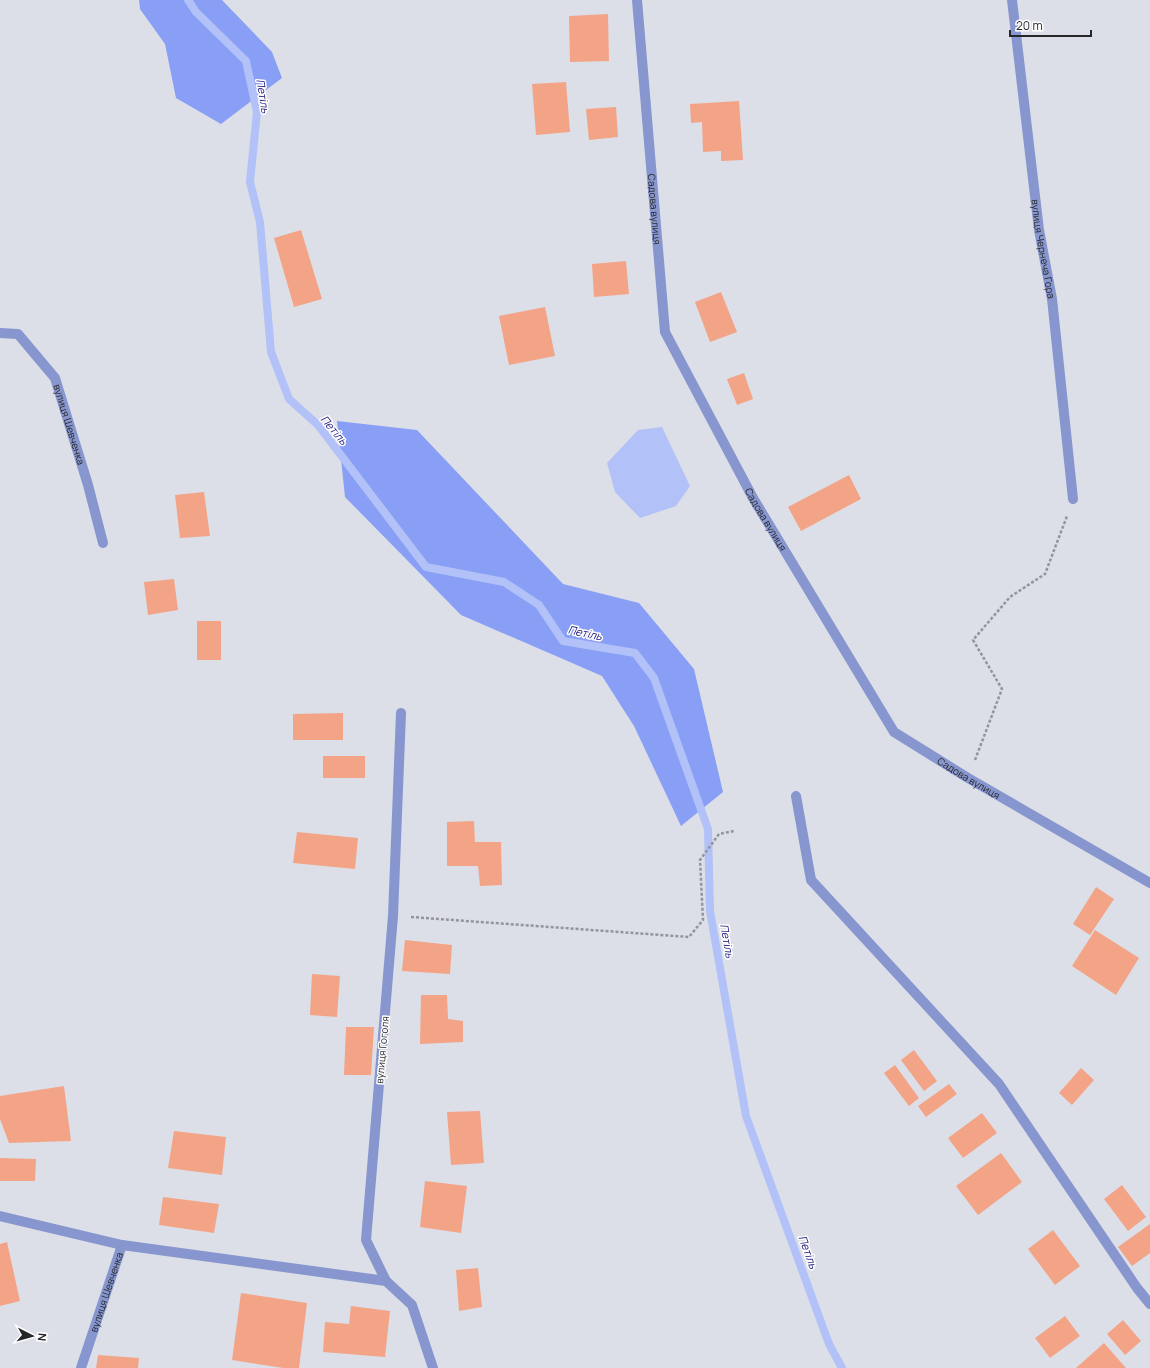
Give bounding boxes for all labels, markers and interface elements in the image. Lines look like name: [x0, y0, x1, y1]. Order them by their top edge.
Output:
scale bar: [1010, 12, 1091, 38]
text: 20 m: [1016, 17, 1043, 34]
water label: Петіль: [253, 78, 274, 115]
street label: Садова вулиця: [645, 173, 665, 245]
street label: вулиця Чернеча Гора: [1028, 199, 1059, 300]
street label: вулиця Шевченка: [50, 382, 88, 466]
water label: Петіль: [318, 412, 352, 448]
street label: Садова вулиця: [742, 485, 790, 553]
water label: Петіль: [567, 622, 605, 644]
street label: Садова вулиця: [935, 754, 1003, 802]
water label: Петіль: [717, 923, 738, 960]
street label: вулиця Гоголя: [372, 1016, 392, 1084]
water label: Петіль: [796, 1233, 822, 1272]
street label: вулиця Шевченка: [86, 1250, 126, 1334]
north arrow: [12, 1316, 52, 1356]
text: N: [35, 1332, 50, 1342]

